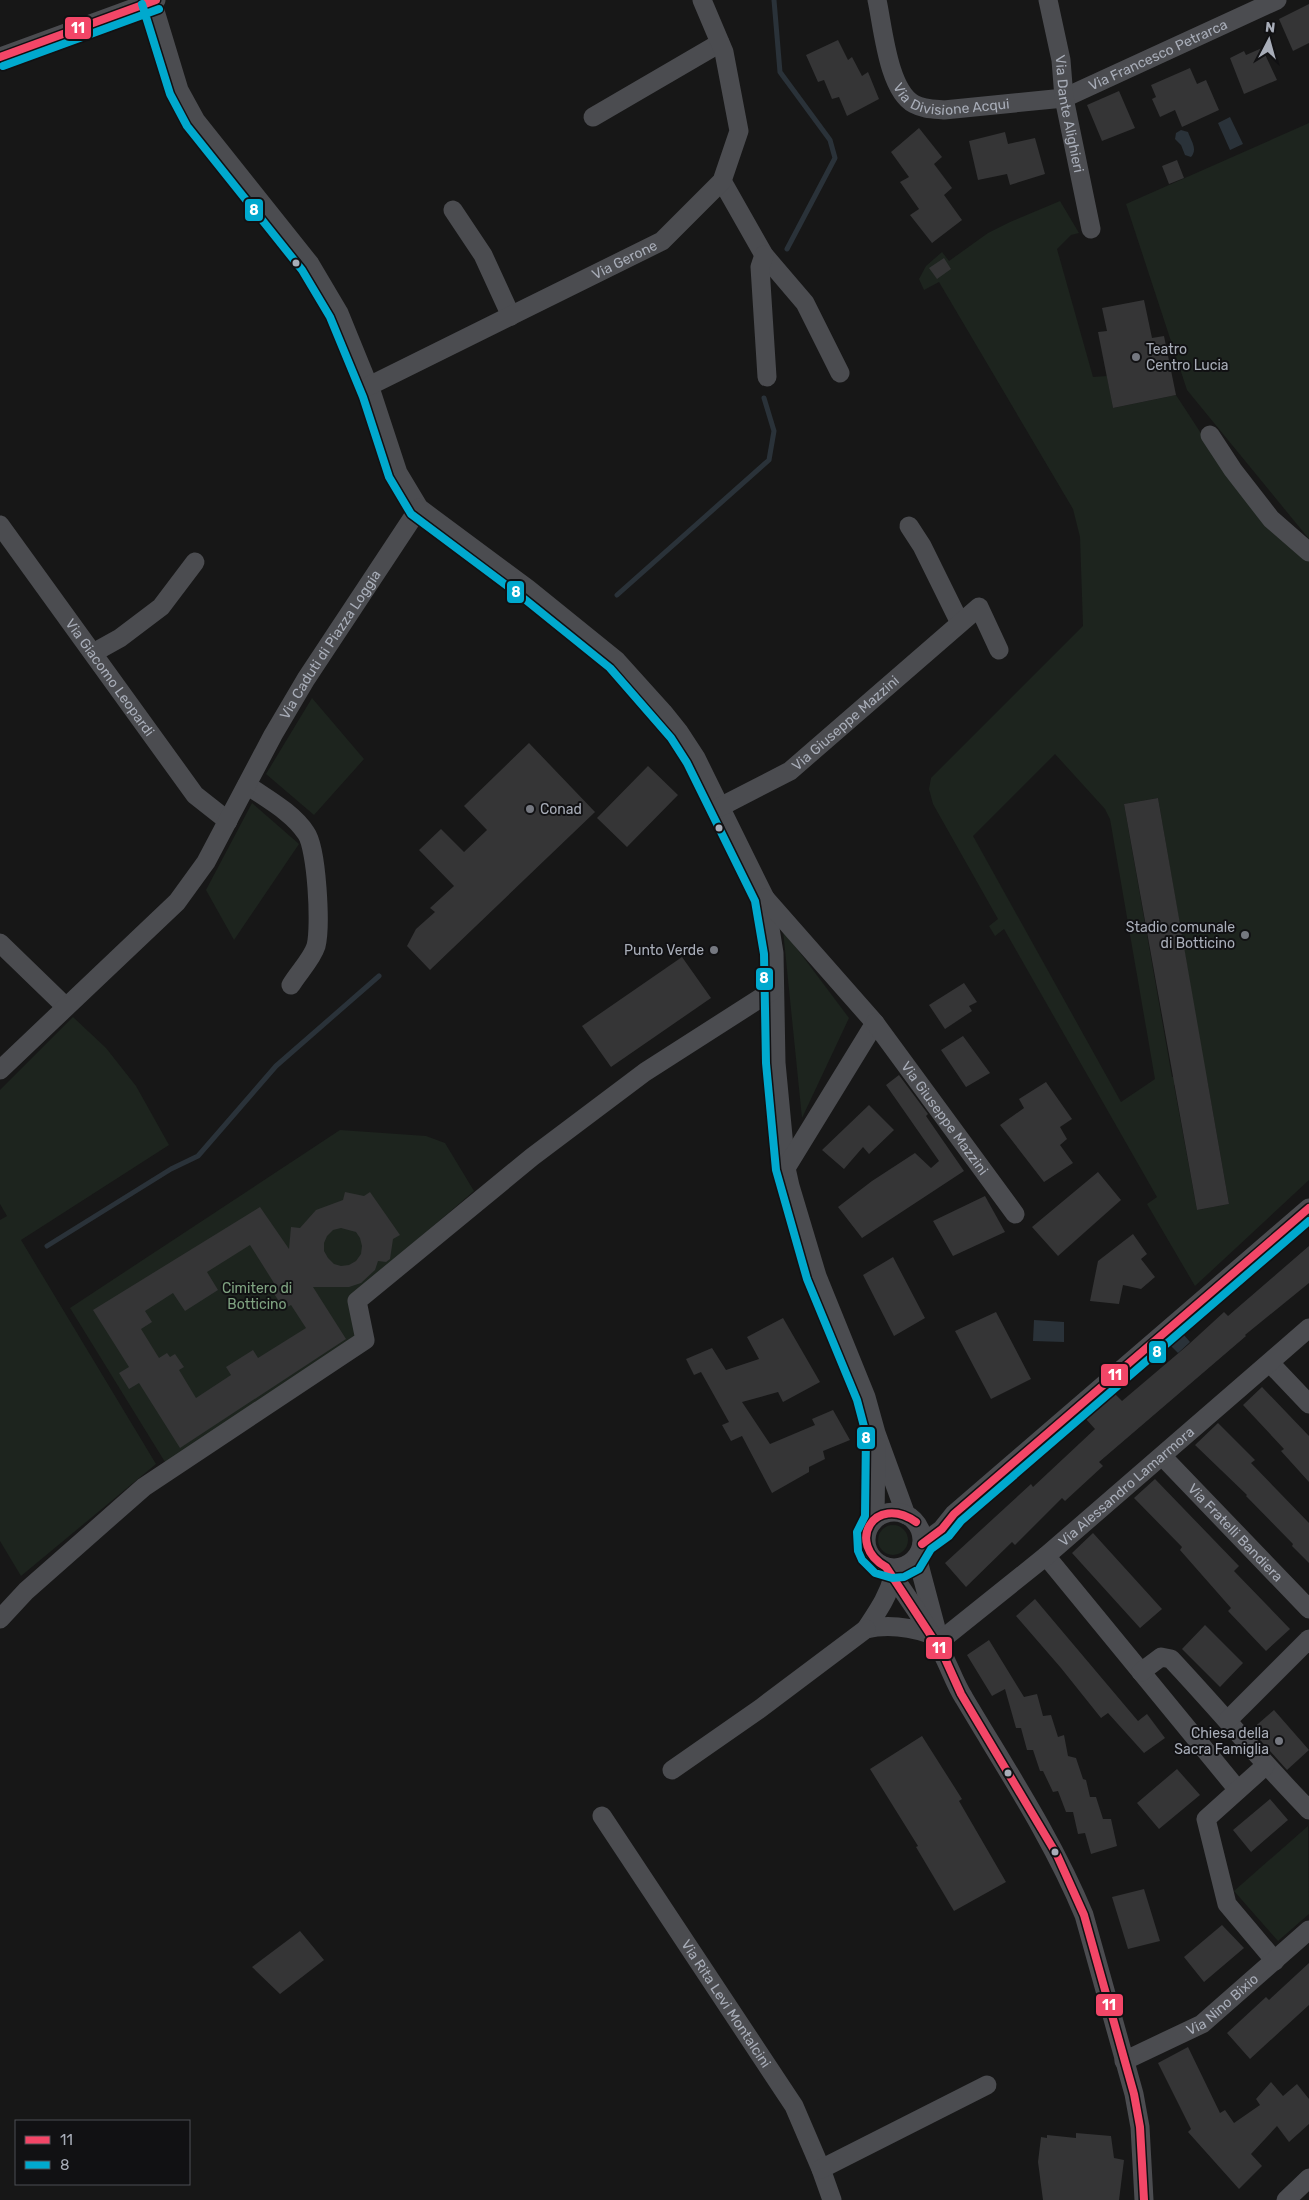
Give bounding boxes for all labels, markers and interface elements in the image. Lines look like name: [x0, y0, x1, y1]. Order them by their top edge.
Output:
north arrow: [1244, 15, 1294, 65]
line badge: 11: [64, 16, 92, 40]
street label: Via Francesco Petrarca: [1086, 16, 1230, 94]
text: N: [1264, 19, 1276, 37]
text: 11: [71, 20, 85, 37]
street label: Via Dante Alighieri: [1051, 54, 1087, 174]
street label: Via Divisione Acqui: [889, 80, 1010, 119]
line badge: 8: [244, 198, 264, 222]
text: 8: [249, 202, 259, 219]
street label: Via Gerone: [589, 237, 660, 283]
unlabelled marker: [291, 258, 301, 268]
place label: Teatro Centro Lucia: [1146, 341, 1229, 374]
marker: Teatro Centro Lucia: [1130, 351, 1142, 363]
street label: Via Caduti di Piazza Loggia: [276, 567, 385, 722]
line badge: 8: [506, 580, 525, 604]
text: 8: [511, 584, 521, 601]
street label: Via Giacomo Leopardi: [62, 616, 158, 740]
street label: Via Giuseppe Mazzini: [789, 672, 903, 774]
place label: Conad: [540, 801, 582, 818]
marker: Conad: [524, 803, 536, 815]
unlabelled marker: [714, 823, 724, 833]
place label: Stadio comunale di Botticino: [1126, 919, 1235, 952]
marker: Stadio comunale di Botticino: [1239, 929, 1251, 941]
place label: Punto Verde: [624, 942, 704, 959]
marker: Punto Verde: [708, 944, 720, 956]
line badge: 8: [755, 967, 774, 991]
text: 8: [759, 970, 769, 987]
street label: Via Giuseppe Mazzini: [897, 1058, 992, 1179]
park label: Cimitero di Botticino: [222, 1280, 292, 1313]
line badge: 8: [1148, 1340, 1167, 1364]
text: 8: [1152, 1344, 1162, 1361]
line badge: 11: [1100, 1363, 1129, 1387]
text: 11: [1108, 1367, 1122, 1384]
street label: Via Alessandro Lamarmora: [1055, 1423, 1198, 1550]
line badge: 8: [856, 1426, 876, 1450]
text: 8: [861, 1430, 871, 1447]
street label: Via Fratelli Bandiera: [1184, 1480, 1286, 1585]
line badge: 11: [925, 1636, 953, 1660]
text: 11: [932, 1640, 946, 1657]
place label: Chiesa della Sacra Famiglia: [1174, 1725, 1269, 1758]
marker: Chiesa della Sacra Famiglia: [1273, 1735, 1285, 1747]
unlabelled marker: [1003, 1768, 1013, 1778]
unlabelled marker: [1050, 1847, 1060, 1857]
street label: Via Rita Levi Montalcini: [677, 1937, 774, 2071]
street label: Via Nino Bixio: [1184, 1971, 1262, 2039]
line badge: 11: [1095, 1993, 1124, 2017]
text: 11: [1102, 1997, 1116, 2014]
legend: [15, 2120, 190, 2185]
text: 11: [60, 2131, 73, 2149]
text: 8: [60, 2156, 70, 2174]

